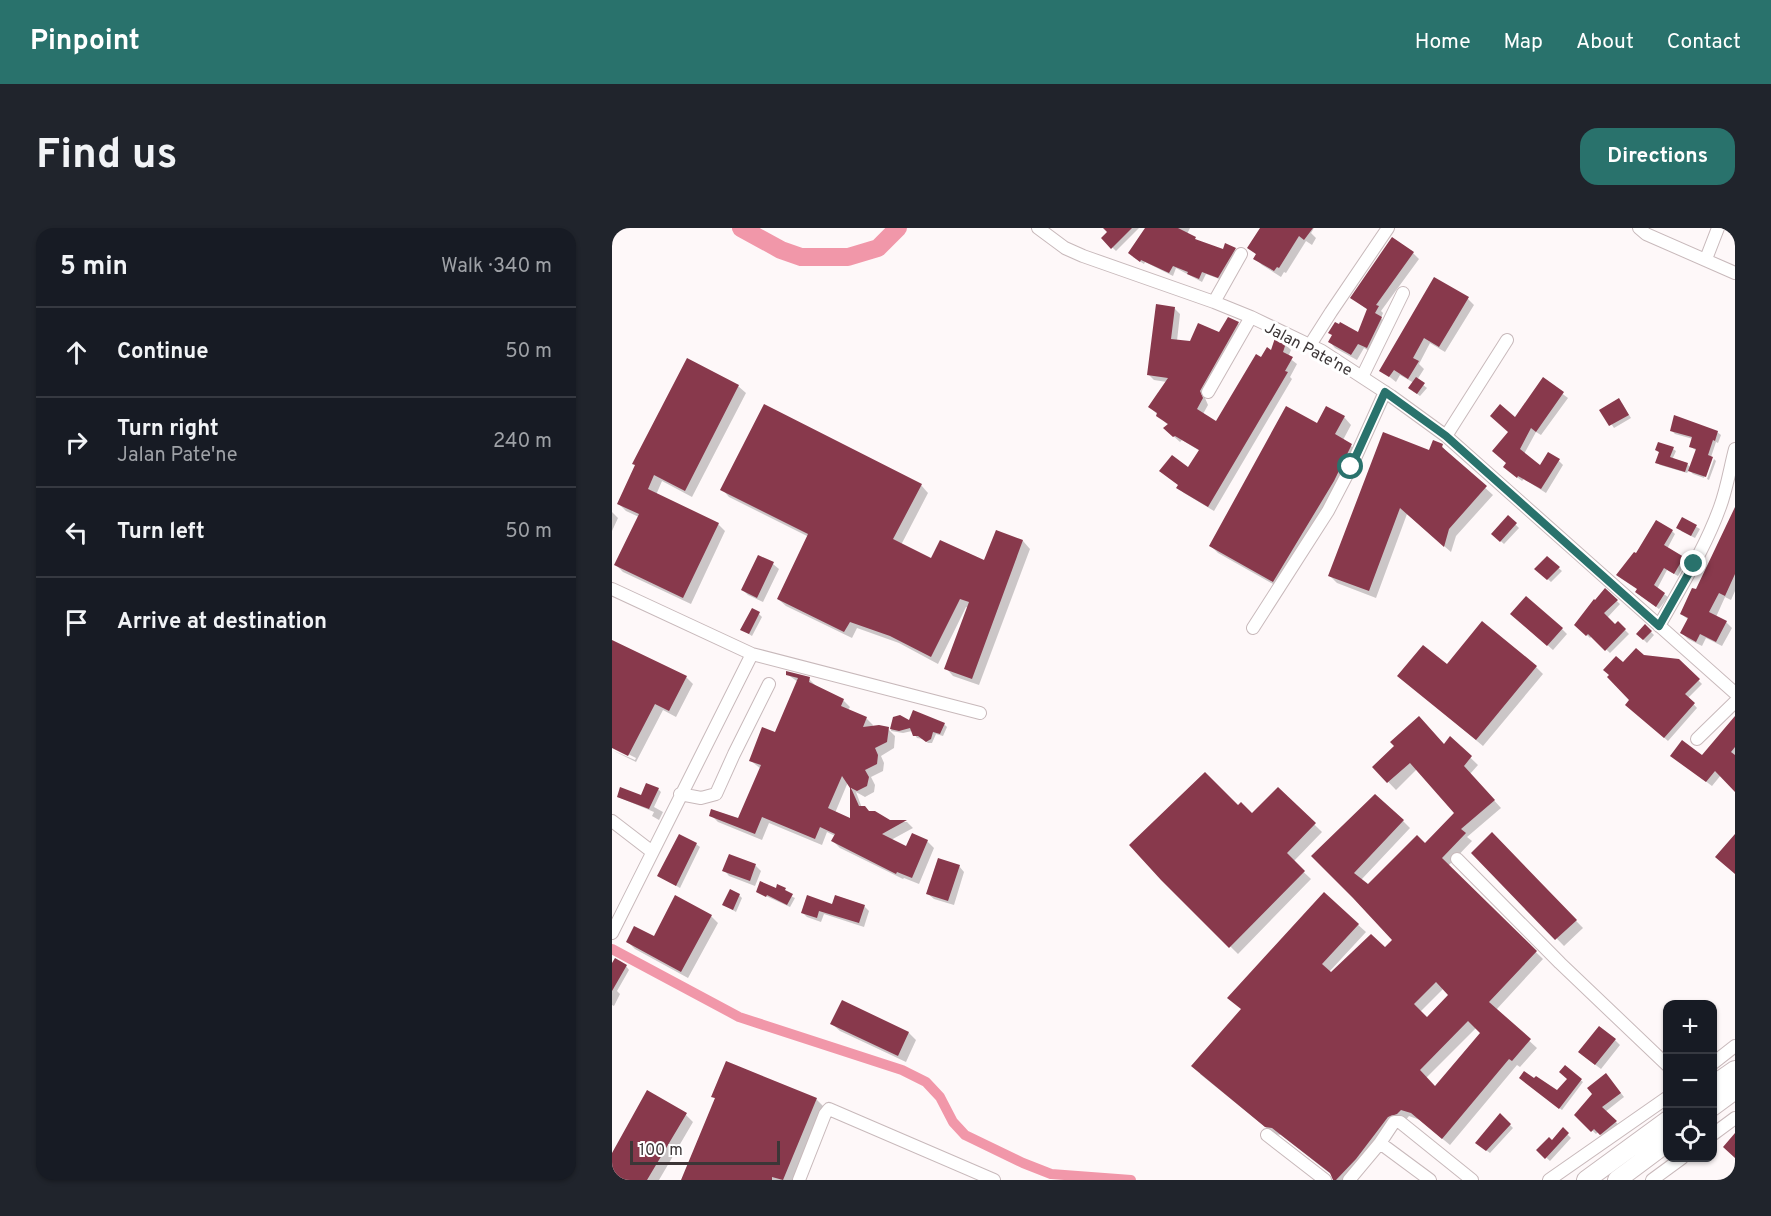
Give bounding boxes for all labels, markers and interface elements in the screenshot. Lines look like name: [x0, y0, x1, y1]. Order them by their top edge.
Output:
text: Pinpoint: [30, 24, 140, 60]
text: Home: [1415, 29, 1471, 56]
text: Map: [1504, 29, 1543, 56]
text: About: [1576, 29, 1634, 56]
text: Contact: [1667, 29, 1741, 56]
button: Directions: [1580, 128, 1735, 185]
text: Find us: [36, 130, 177, 183]
text: 5 min: [60, 251, 128, 284]
text: Walk · 340 m: [441, 254, 552, 280]
street label: Jalan Pate'ne: [1261, 318, 1355, 381]
icon: ahead: [60, 336, 93, 369]
text: Continue: [117, 339, 208, 366]
text: 50 m: [505, 339, 552, 365]
text: Turn right: [117, 416, 219, 443]
icon: right: [60, 426, 93, 459]
text: 240 m: [493, 429, 552, 455]
text: Jalan Pate'ne: [117, 443, 238, 469]
route start: [1337, 453, 1363, 479]
icon: left: [60, 516, 93, 549]
text: Turn left: [117, 519, 205, 546]
text: 50 m: [505, 519, 552, 545]
route end: [1680, 550, 1706, 576]
icon: arrive: [60, 606, 93, 639]
text: Arrive at destination: [117, 609, 327, 636]
map controls: [1663, 1000, 1717, 1162]
button: +: [1663, 1000, 1717, 1054]
button: −: [1663, 1054, 1717, 1108]
button: locate: [1663, 1108, 1717, 1162]
scale bar: [630, 1138, 780, 1166]
text: 100 m: [639, 1141, 683, 1161]

